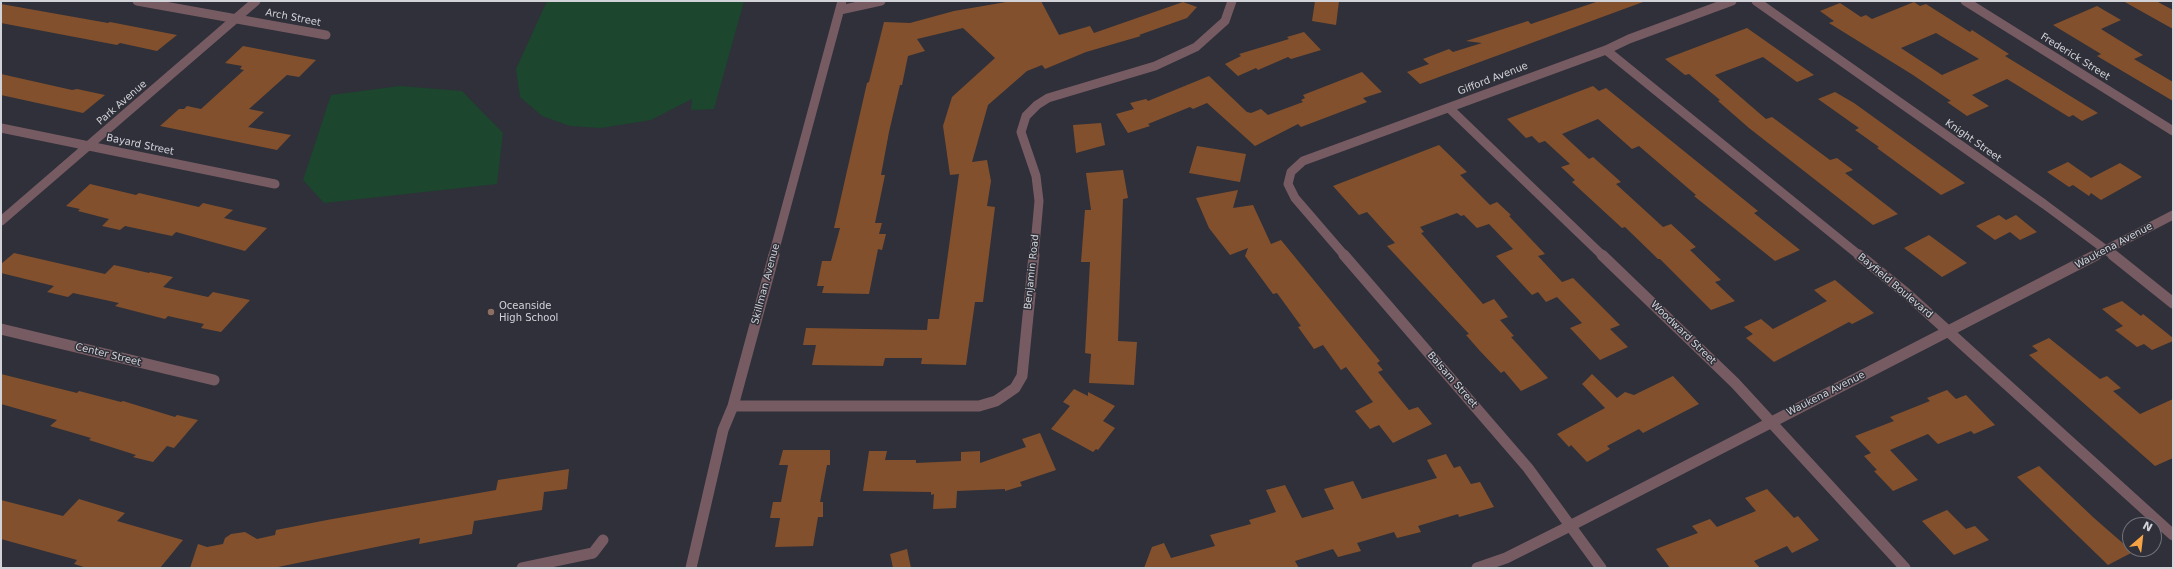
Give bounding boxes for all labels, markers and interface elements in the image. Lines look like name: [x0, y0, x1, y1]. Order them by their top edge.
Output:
street label: Arch Street: [264, 7, 322, 29]
street label: Frederick Street: [2038, 31, 2112, 83]
street label: Gifford Avenue: [1456, 60, 1530, 98]
street label: Park Avenue: [95, 78, 149, 128]
street label: Knight Street: [1943, 117, 2003, 165]
street label: Bayard Street: [105, 132, 175, 158]
street label: Waukena Avenue: [2073, 220, 2155, 272]
street label: Benjamin Road: [1022, 234, 1042, 310]
street label: Skillman Avenue: [749, 242, 783, 326]
street label: Bayfield Boulevard: [1855, 251, 1935, 321]
street label: Woodward Street: [1648, 299, 1718, 367]
place label: Oceanside High School: [499, 300, 558, 324]
marker: Oceanside High School: [486, 307, 496, 317]
street label: Center Street: [74, 341, 142, 369]
street label: Balsam Street: [1424, 349, 1480, 411]
street label: Waukena Avenue: [1785, 369, 1867, 419]
north arrow: [2122, 517, 2162, 557]
text: N: [2140, 519, 2155, 535]

